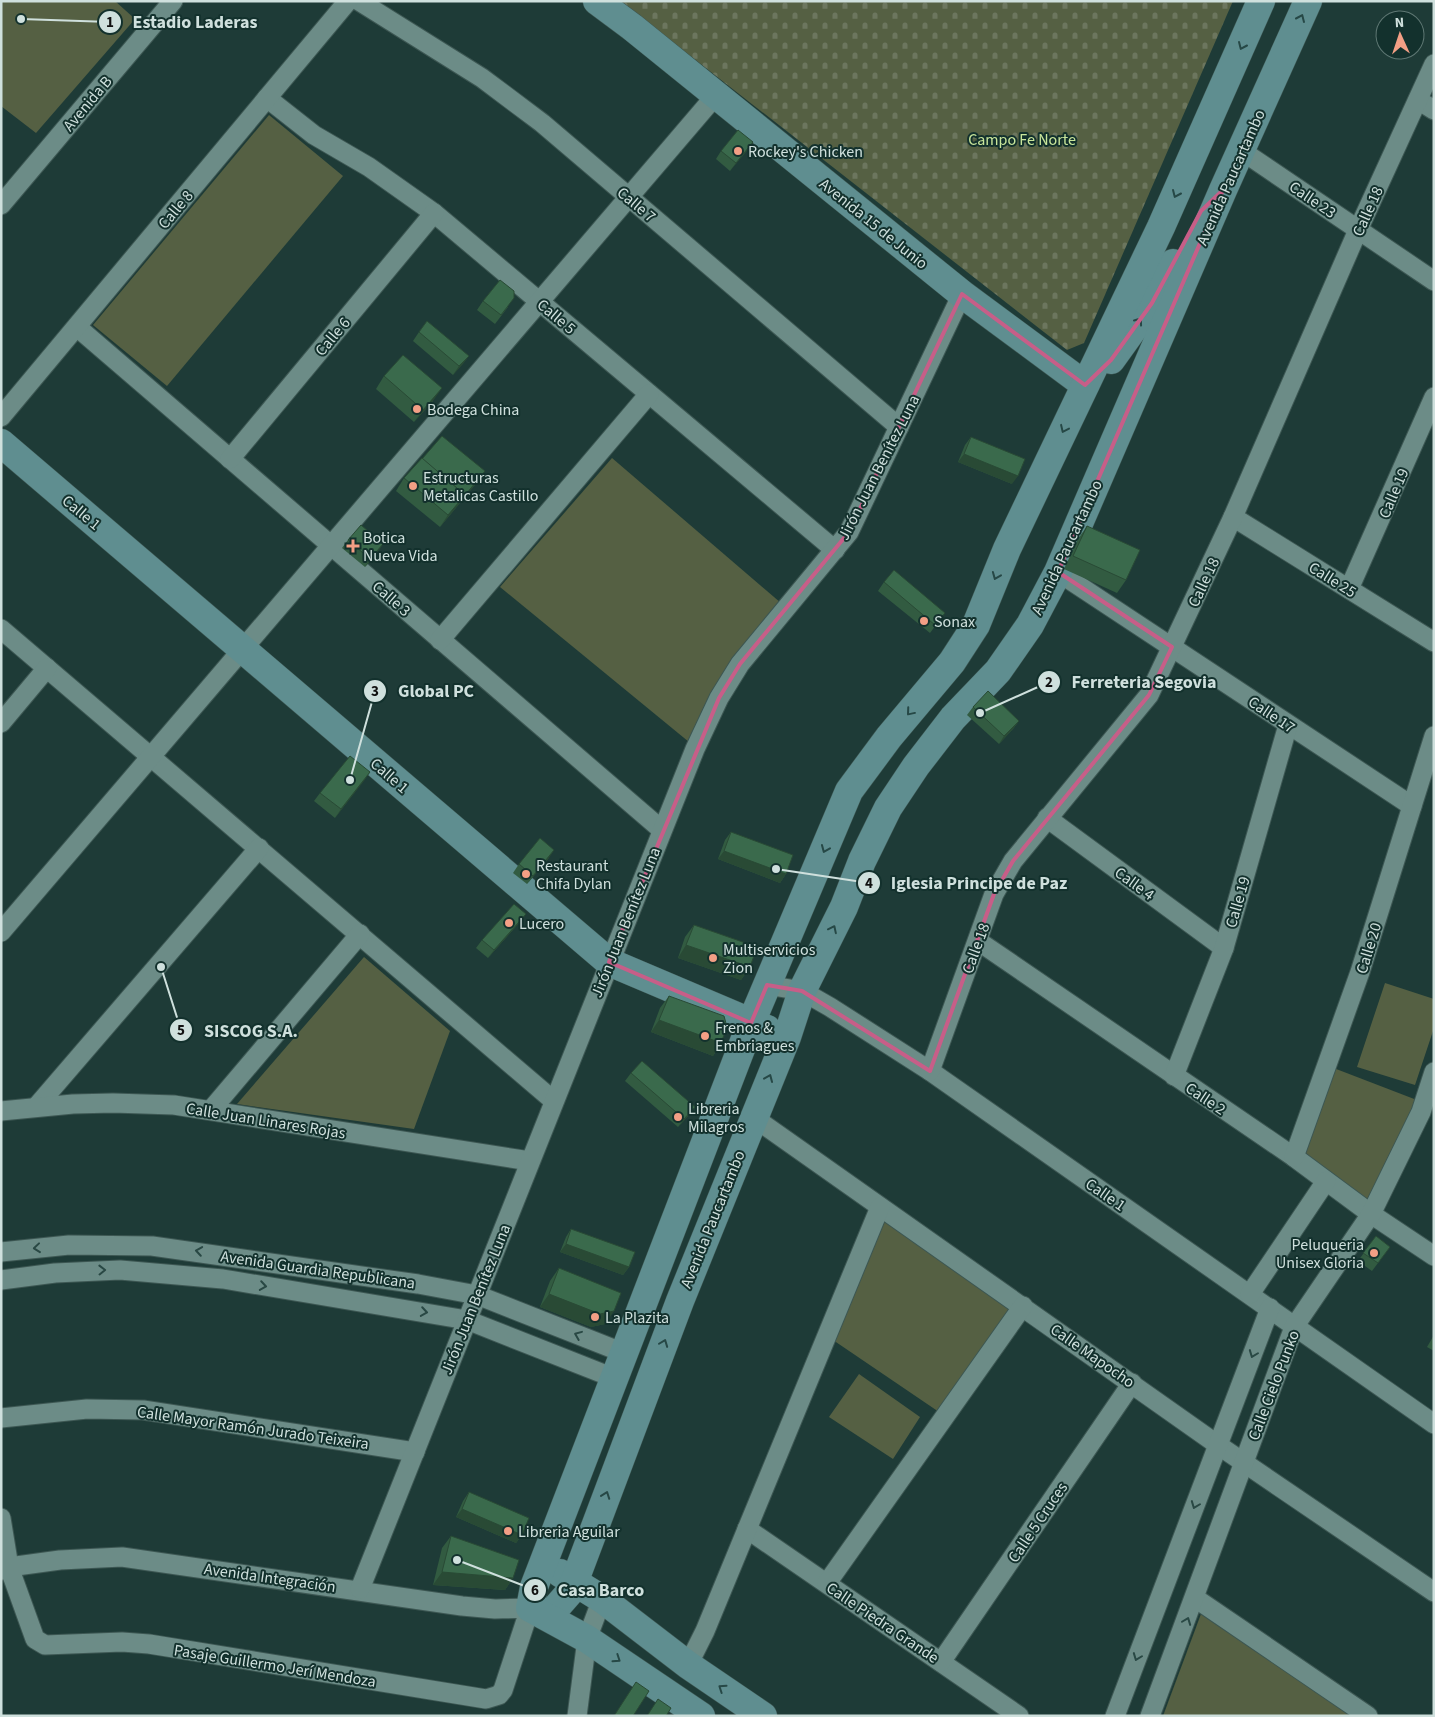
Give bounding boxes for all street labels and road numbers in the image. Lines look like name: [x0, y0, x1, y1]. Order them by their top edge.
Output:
street label: Avenida B: [58, 71, 117, 136]
street label: Avenida Paucartambo: [1191, 106, 1271, 249]
street label: Avenida 15 de Junio: [815, 173, 932, 274]
street label: Calle 23: [1285, 176, 1340, 224]
street label: Calle 7: [612, 182, 660, 228]
street label: Calle 18: [1347, 183, 1389, 240]
street label: Calle 8: [153, 186, 199, 234]
street label: Calle 5: [532, 294, 580, 340]
street label: Calle 6: [310, 313, 356, 361]
street label: Jirón Juan Benítez Luna: [833, 391, 925, 544]
street label: Calle 19: [1374, 465, 1414, 522]
street label: Avenida Paucartambo: [1026, 476, 1108, 618]
street label: Calle 1: [57, 490, 105, 536]
street label: Calle 18: [1183, 554, 1225, 611]
street label: Calle 25: [1304, 557, 1361, 603]
street label: Calle 3: [367, 576, 415, 622]
street label: Calle 17: [1244, 691, 1299, 739]
street label: Calle 1: [365, 753, 413, 799]
street label: Jirón Juan Benítez Luna: [586, 844, 666, 1001]
street label: Calle 4: [1110, 862, 1159, 906]
street label: Calle 19: [1220, 874, 1256, 930]
street label: Calle 18: [957, 920, 995, 977]
street label: Calle 20: [1351, 920, 1387, 977]
street label: Calle 2: [1181, 1077, 1230, 1120]
street label: Calle Juan Linares Rojas: [185, 1098, 347, 1144]
street label: Avenida Paucartambo: [675, 1147, 751, 1291]
street label: Calle 1: [1081, 1173, 1130, 1217]
street label: Jirón Juan Benítez Luna: [436, 1221, 516, 1378]
street label: Avenida Guardia Republicana: [219, 1245, 417, 1295]
street label: Calle Mapocho: [1046, 1319, 1139, 1393]
street label: Calle Cielo Punko: [1243, 1327, 1305, 1444]
street label: Calle Mayor Ramón Jurado Teixeira: [136, 1401, 370, 1455]
street label: Calle 5 Cruces: [1003, 1478, 1073, 1567]
street label: Avenida Integración: [203, 1558, 337, 1598]
street label: Calle Piedra Grande: [822, 1577, 943, 1669]
street label: Pasaje Guillermo Jerí Mendoza: [172, 1639, 377, 1693]

